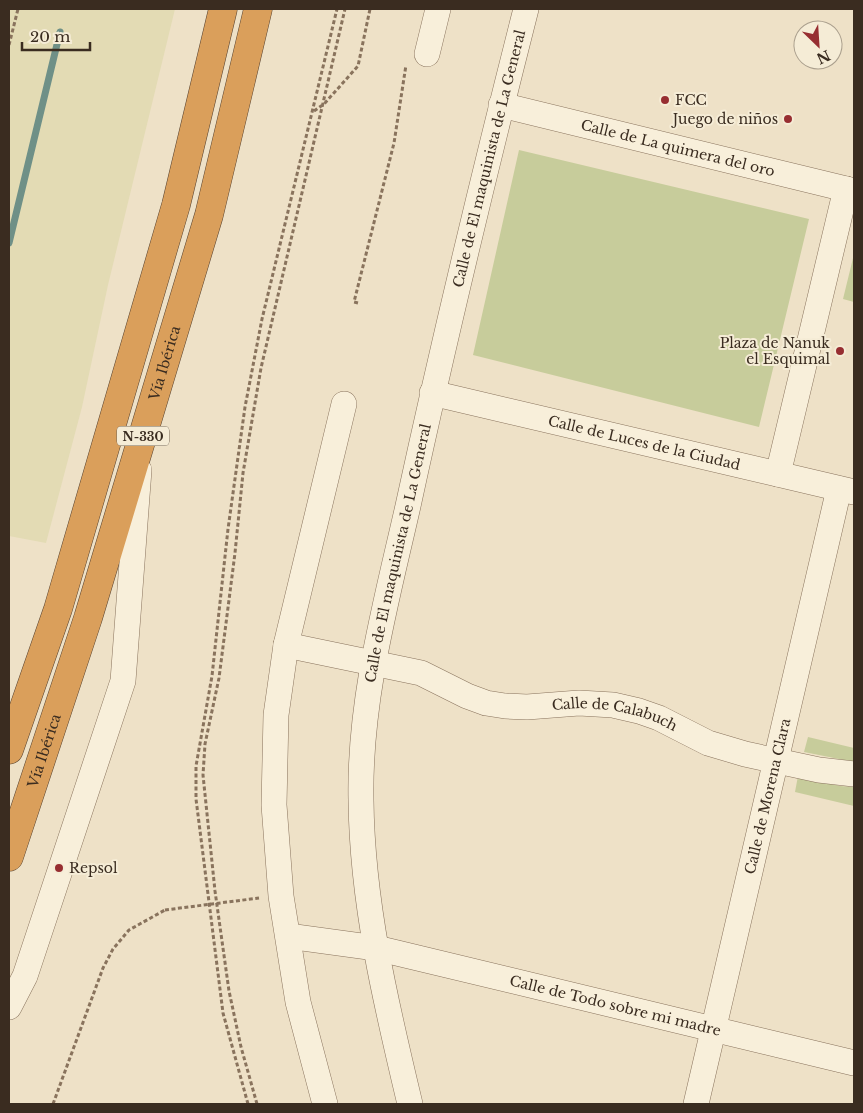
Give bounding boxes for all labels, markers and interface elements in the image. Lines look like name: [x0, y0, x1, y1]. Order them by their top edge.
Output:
scale bar: [22, 20, 90, 52]
north arrow: [793, 20, 843, 70]
text: 20 m: [30, 27, 70, 46]
street label: Calle de El maquinista de La General: [449, 27, 529, 289]
text: N: [814, 46, 833, 68]
place label: FCC: [675, 91, 707, 109]
marker: FCC: [659, 94, 671, 106]
place label: Juego de niños: [671, 110, 778, 128]
marker: Juego de niños: [782, 113, 794, 125]
street label: Calle de La quimera del oro: [579, 116, 777, 180]
street label: Vía Ibérica: [145, 323, 184, 403]
place label: Plaza de Nanuk el Esquimal: [720, 334, 830, 368]
marker: Plaza de Nanuk el Esquimal: [834, 345, 846, 357]
street label: Calle de Luces de la Ciudad: [546, 412, 743, 474]
street label: Calle de El maquinista de La General: [361, 421, 435, 684]
road number: N-330: [117, 426, 169, 446]
street label: Calle de Calabuch: [551, 694, 681, 735]
street label: Vía Ibérica: [23, 711, 65, 791]
street label: Calle de Morena Clara: [741, 716, 794, 876]
place label: Repsol: [69, 859, 118, 877]
marker: Repsol: [53, 862, 65, 874]
street label: Calle de Todo sobre mi madre: [508, 971, 723, 1040]

